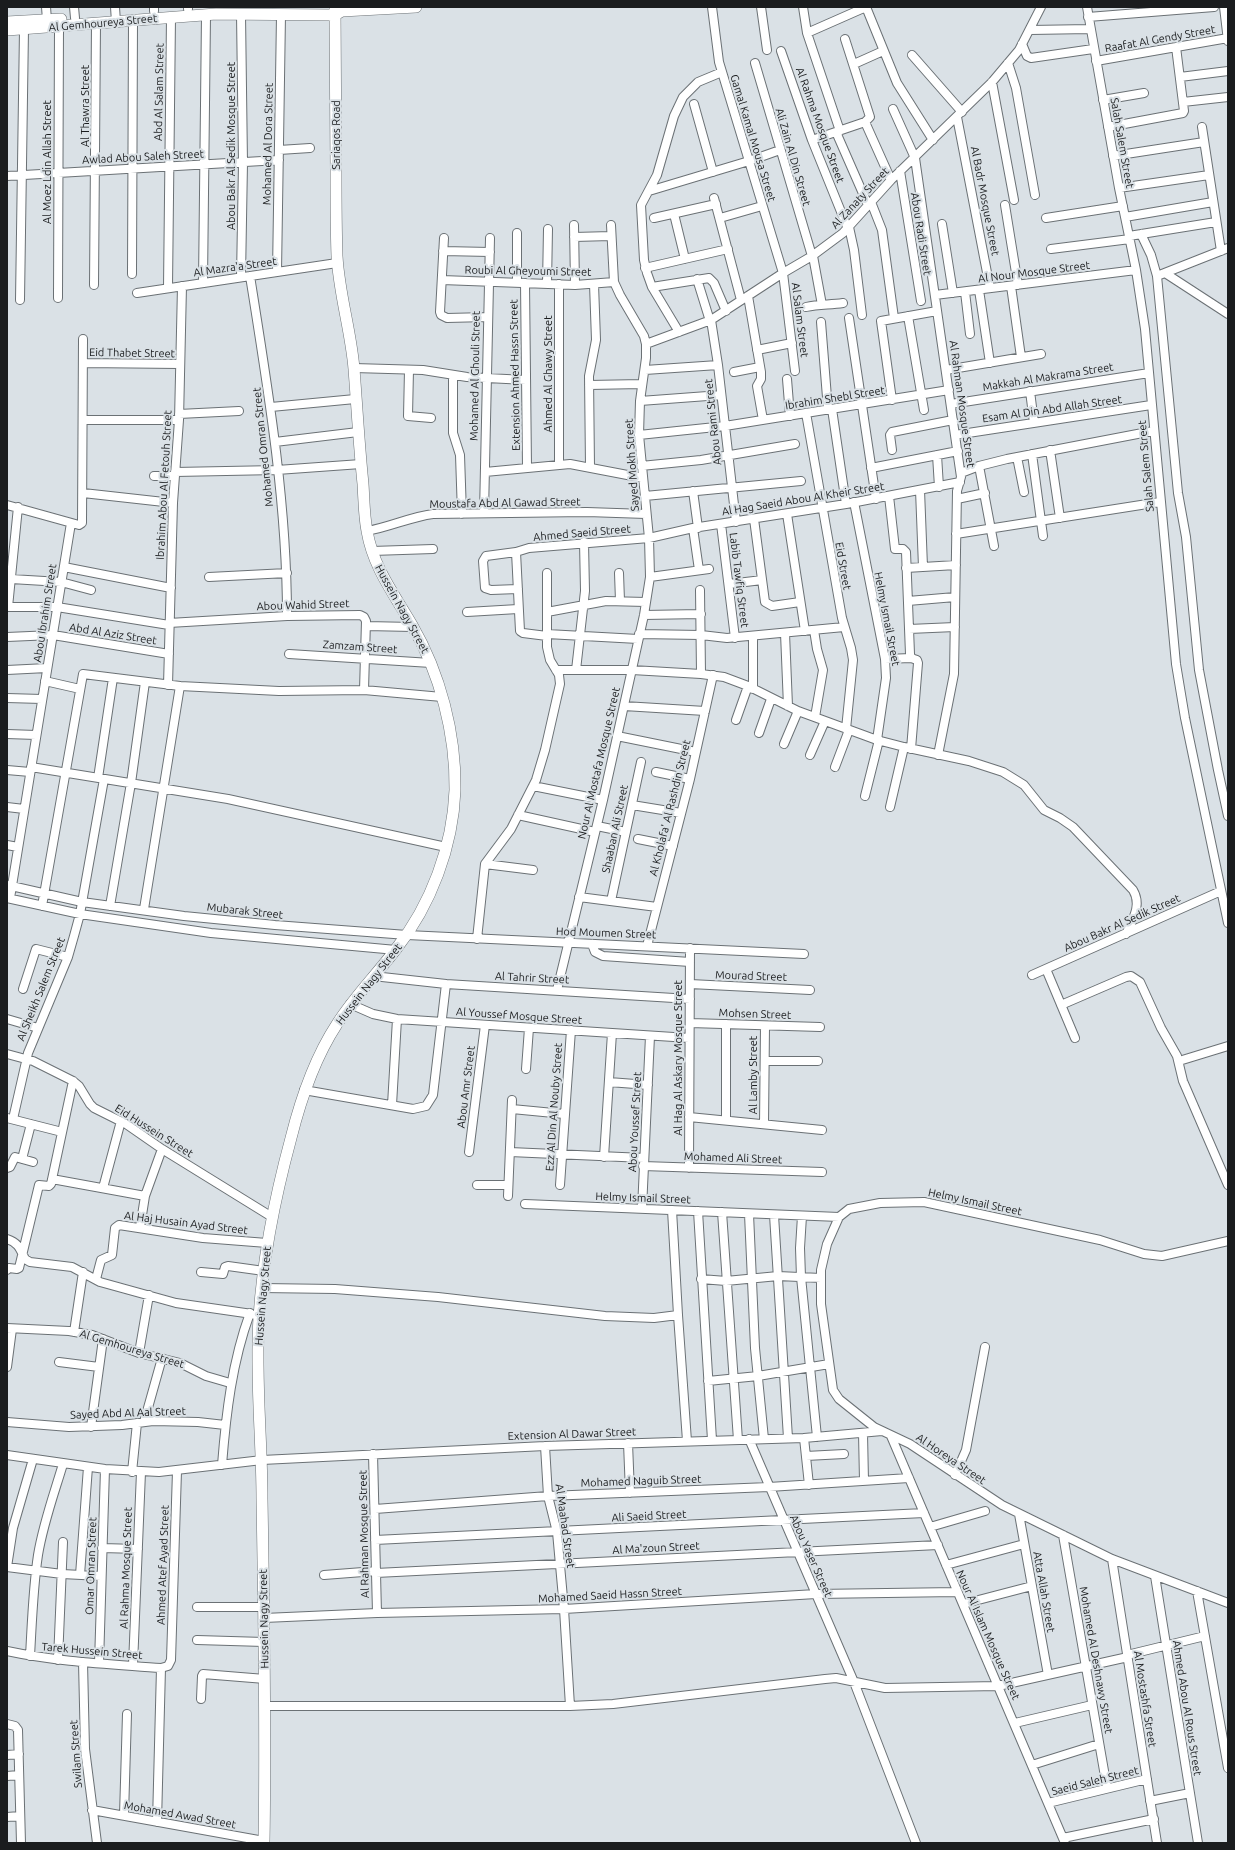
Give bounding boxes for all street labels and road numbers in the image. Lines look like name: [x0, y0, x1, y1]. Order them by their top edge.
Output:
street label: Al Gemhoureya Street: [48, 12, 158, 34]
street label: Raafat Al Gendy Street: [1104, 23, 1216, 55]
street label: Abd Al Salam Street: [152, 43, 166, 141]
street label: Abou Bakr Al Sedik Mosque Street: [224, 62, 238, 230]
street label: Al Thawra Street: [78, 65, 92, 147]
street label: Al Rahma Mosque Street: [793, 66, 847, 184]
street label: Gamal Kamal Mousa Street: [727, 73, 779, 203]
street label: Mohamed Al Dora Street: [260, 83, 276, 205]
street label: Salah Salem Street: [1108, 97, 1136, 189]
street label: Al Moez Ldin Allah Street: [40, 100, 54, 224]
street label: Sariaqos Road: [329, 100, 343, 170]
street label: Ali Zain Al Din Street: [773, 107, 813, 207]
street label: Al Badr Mosque Street: [968, 145, 1002, 257]
street label: Awlad Abou Saleh Street: [82, 147, 204, 167]
street label: Al Zanaty Street: [828, 165, 892, 231]
street label: Abou Radi Street: [908, 192, 934, 276]
street label: Al Mazra'a Street: [192, 255, 278, 279]
street label: Al Nour Mosque Street: [977, 259, 1091, 285]
street label: Roubi Al Gheyoumi Street: [465, 263, 591, 279]
street label: Al Salam Street: [789, 282, 811, 358]
street label: Extension Ahmed Hassn Street: [507, 299, 523, 451]
street label: Mohamed Al Ghouli Street: [467, 311, 483, 441]
street label: Ahmed Al Ghawy Street: [541, 316, 555, 432]
street label: Al Rahman Mosque Street: [947, 340, 977, 468]
street label: Eid Thabet Street: [89, 346, 175, 360]
street label: Makkah Al Makrama Street: [982, 360, 1114, 394]
street label: Abou Rami Street: [702, 378, 724, 466]
street label: Ibrahim Shebl Street: [784, 384, 886, 412]
street label: Mohamed Omran Street: [250, 387, 276, 507]
street label: Esam Al Din Abd Allah Street: [981, 393, 1123, 425]
street label: Ibrahim Abou Al Fetouh Street: [153, 410, 175, 560]
street label: Sayed Mokh Street: [622, 418, 642, 512]
street label: Salah Salem Street: [1135, 420, 1157, 512]
street label: Al Hag Saeid Abou Al Kheir Street: [721, 480, 885, 518]
street label: Moustafa Abd Al Gawad Street: [429, 495, 581, 511]
street label: Ahmed Saeid Street: [533, 522, 631, 544]
street label: Labib Tawfiq Street: [727, 532, 751, 628]
street label: Eid Street: [832, 541, 854, 591]
street label: Hussein Nagy Street: [372, 562, 432, 656]
street label: Abou Ibrahim Street: [31, 563, 59, 663]
street label: Helmy Ismail Street: [871, 571, 903, 667]
street label: Abou Wahid Street: [256, 597, 350, 613]
street label: Abd Al Aziz Street: [68, 621, 158, 647]
street label: Zamzam Street: [322, 638, 398, 656]
street label: Nour Al Mostafa Mosque Street: [575, 686, 623, 840]
street label: Al Kholafa' Al Rashdin Street: [647, 738, 693, 878]
street label: Shaaban Ali Street: [599, 784, 631, 874]
street label: Abou Bakr Al Sedik Street: [1062, 891, 1182, 955]
street label: Mubarak Street: [206, 900, 284, 922]
street label: Hod Moumen Street: [556, 925, 656, 941]
street label: Al Sheikh Salem Street: [14, 935, 68, 1043]
street label: Hussein Nagy Street: [333, 941, 405, 1027]
street label: Mourad Street: [715, 968, 787, 984]
street label: Al Tahrir Street: [494, 969, 570, 987]
street label: Al Hag Al Askary Mosque Street: [671, 980, 685, 1136]
street label: Al Youssef Mosque Street: [456, 1005, 582, 1027]
street label: Mohsen Street: [718, 1006, 792, 1022]
street label: Al Lamby Street: [746, 1036, 760, 1114]
street label: Ezz Al Din Al Nouby Street: [543, 1042, 565, 1172]
street label: Abou Amr Street: [454, 1045, 478, 1129]
street label: Abou Youssef Street: [626, 1071, 644, 1173]
street label: Eid Hussein Street: [113, 1102, 195, 1160]
street label: Mohamed Ali Street: [684, 1150, 782, 1166]
street label: Helmy Ismail Street: [927, 1186, 1023, 1218]
street label: Helmy Ismail Street: [595, 1190, 691, 1206]
street label: Al Haj Husain Ayad Street: [123, 1209, 249, 1237]
street label: Hussein Nagy Street: [252, 1246, 274, 1346]
street label: Al Gemhoureya Street: [78, 1327, 186, 1371]
street label: Sayed Abd Al Aal Street: [70, 1404, 186, 1422]
street label: Extension Al Dawar Street: [507, 1425, 637, 1443]
street label: Al Horeya Street: [914, 1431, 988, 1487]
street label: Al Rahman Mosque Street: [356, 1470, 372, 1598]
street label: Mohamed Naguib Street: [580, 1472, 702, 1490]
street label: Al Maahad Street: [553, 1483, 577, 1569]
street label: Ahmed Atef Ayad Street: [154, 1505, 172, 1625]
street label: Al Rahma Mosque Street: [117, 1507, 135, 1629]
street label: Ali Saeid Street: [611, 1507, 687, 1525]
street label: Abou Yaser Street: [787, 1513, 835, 1599]
street label: Omar Omran Street: [83, 1517, 99, 1615]
street label: Al Ma'zoun Street: [612, 1539, 700, 1557]
street label: Atta Allah Street: [1030, 1550, 1058, 1634]
street label: Nour Al Islam Mosque Street: [953, 1568, 1023, 1702]
street label: Hussein Nagy Street: [257, 1569, 271, 1669]
street label: Mohamed Saeid Hassn Street: [538, 1585, 682, 1605]
street label: Mohamed Al Deshnawy Street: [1077, 1585, 1115, 1735]
street label: Ahmed Abou Al Rous Street: [1170, 1639, 1204, 1777]
street label: Tarek Hussein Street: [41, 1640, 143, 1662]
street label: Al Mostashfa Street: [1131, 1650, 1159, 1748]
street label: Swilam Street: [67, 1720, 85, 1788]
street label: Saeid Saleh Street: [1050, 1764, 1140, 1798]
street label: Mohamed Awad Street: [123, 1799, 237, 1831]

